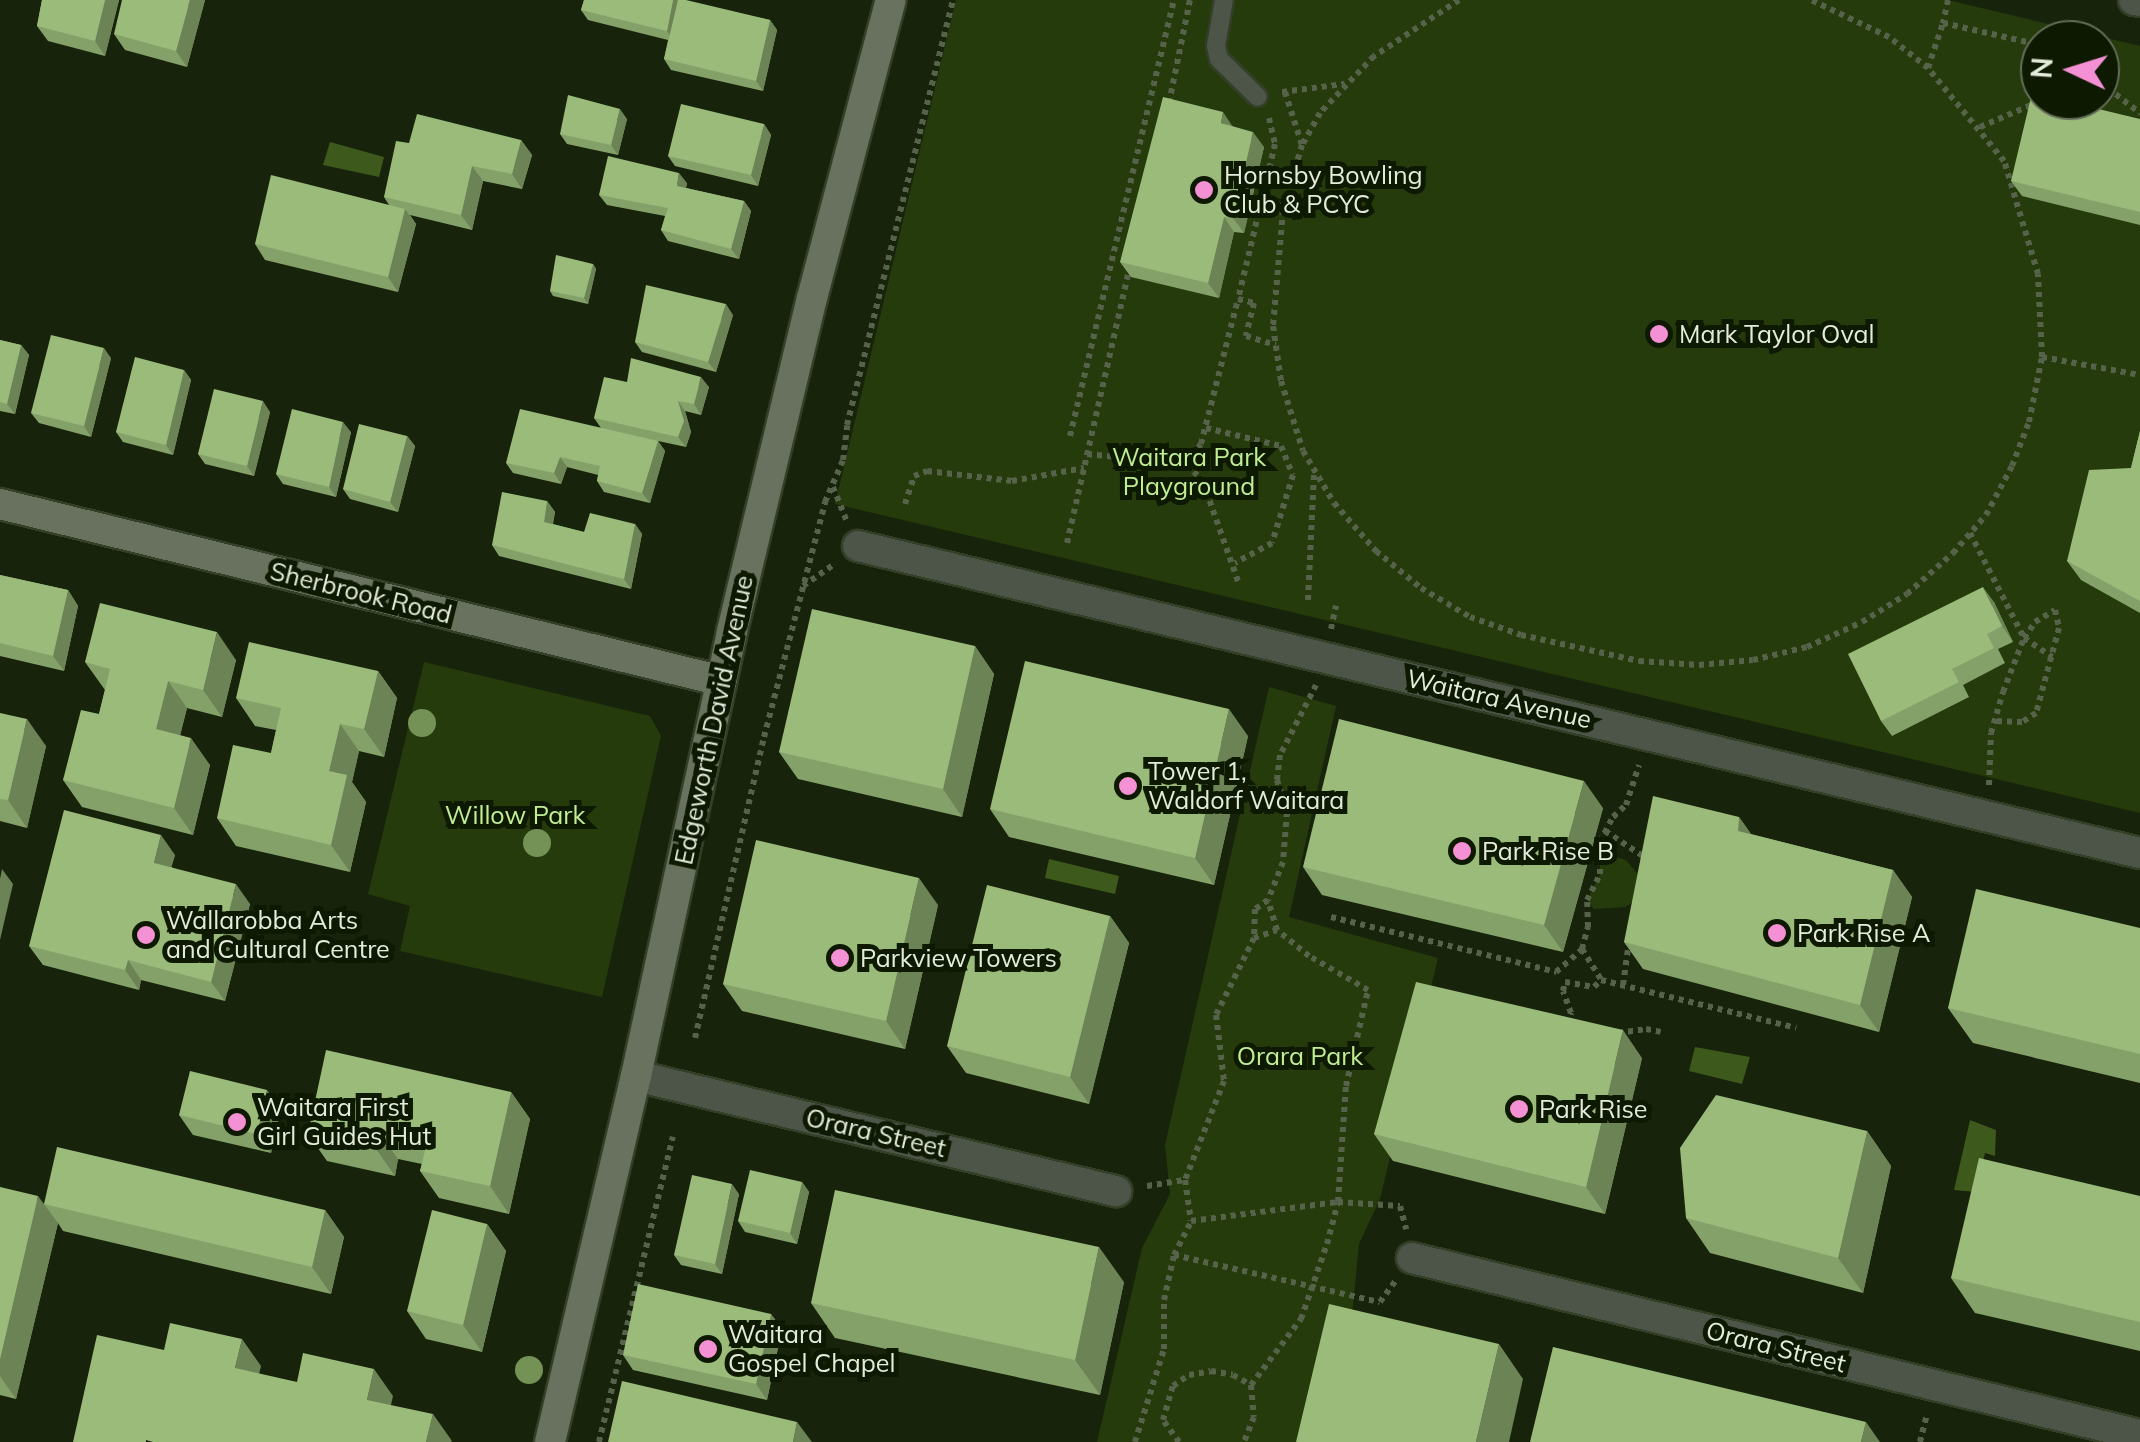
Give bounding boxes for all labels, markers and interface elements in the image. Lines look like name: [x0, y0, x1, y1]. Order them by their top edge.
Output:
north arrow: [2020, 20, 2120, 120]
text: N: [2023, 56, 2060, 80]
place label: Hornsby Bowling Club & PCYC: [1224, 161, 1423, 220]
marker: Hornsby Bowling Club & PCYC: [1193, 179, 1215, 201]
place label: Mark Taylor Oval: [1679, 319, 1874, 349]
marker: Mark Taylor Oval: [1648, 323, 1670, 345]
park label: Waitara Park Playground: [1112, 443, 1266, 502]
street label: Sherbrook Road: [267, 556, 455, 630]
street label: Edgeworth David Avenue: [669, 573, 759, 867]
street label: Waitara Avenue: [1404, 663, 1594, 735]
place label: Tower 1, Waldorf Waitara: [1148, 757, 1344, 816]
marker: Tower 1, Waldorf Waitara: [1117, 775, 1139, 797]
park label: Willow Park: [445, 800, 585, 830]
place label: Park Rise B: [1482, 836, 1614, 866]
marker: Park Rise B: [1451, 840, 1473, 862]
place label: Wallarobba Arts and Cultural Centre: [166, 906, 390, 965]
place label: Park Rise A: [1797, 918, 1930, 948]
marker: Park Rise A: [1766, 922, 1788, 944]
marker: Wallarobba Arts and Cultural Centre: [135, 924, 157, 946]
place label: Parkview Towers: [860, 943, 1057, 973]
marker: Parkview Towers: [829, 947, 851, 969]
park label: Orara Park: [1237, 1041, 1363, 1071]
place label: Waitara First Girl Guides Hut: [257, 1093, 431, 1152]
place label: Park Rise: [1539, 1094, 1647, 1124]
marker: Park Rise: [1508, 1098, 1530, 1120]
street label: Orara Street: [803, 1102, 949, 1164]
marker: Waitara First Girl Guides Hut: [226, 1111, 248, 1133]
street label: Orara Street: [1703, 1315, 1849, 1379]
place label: Waitara Gospel Chapel: [728, 1320, 895, 1379]
marker: Waitara Gospel Chapel: [697, 1338, 719, 1360]

